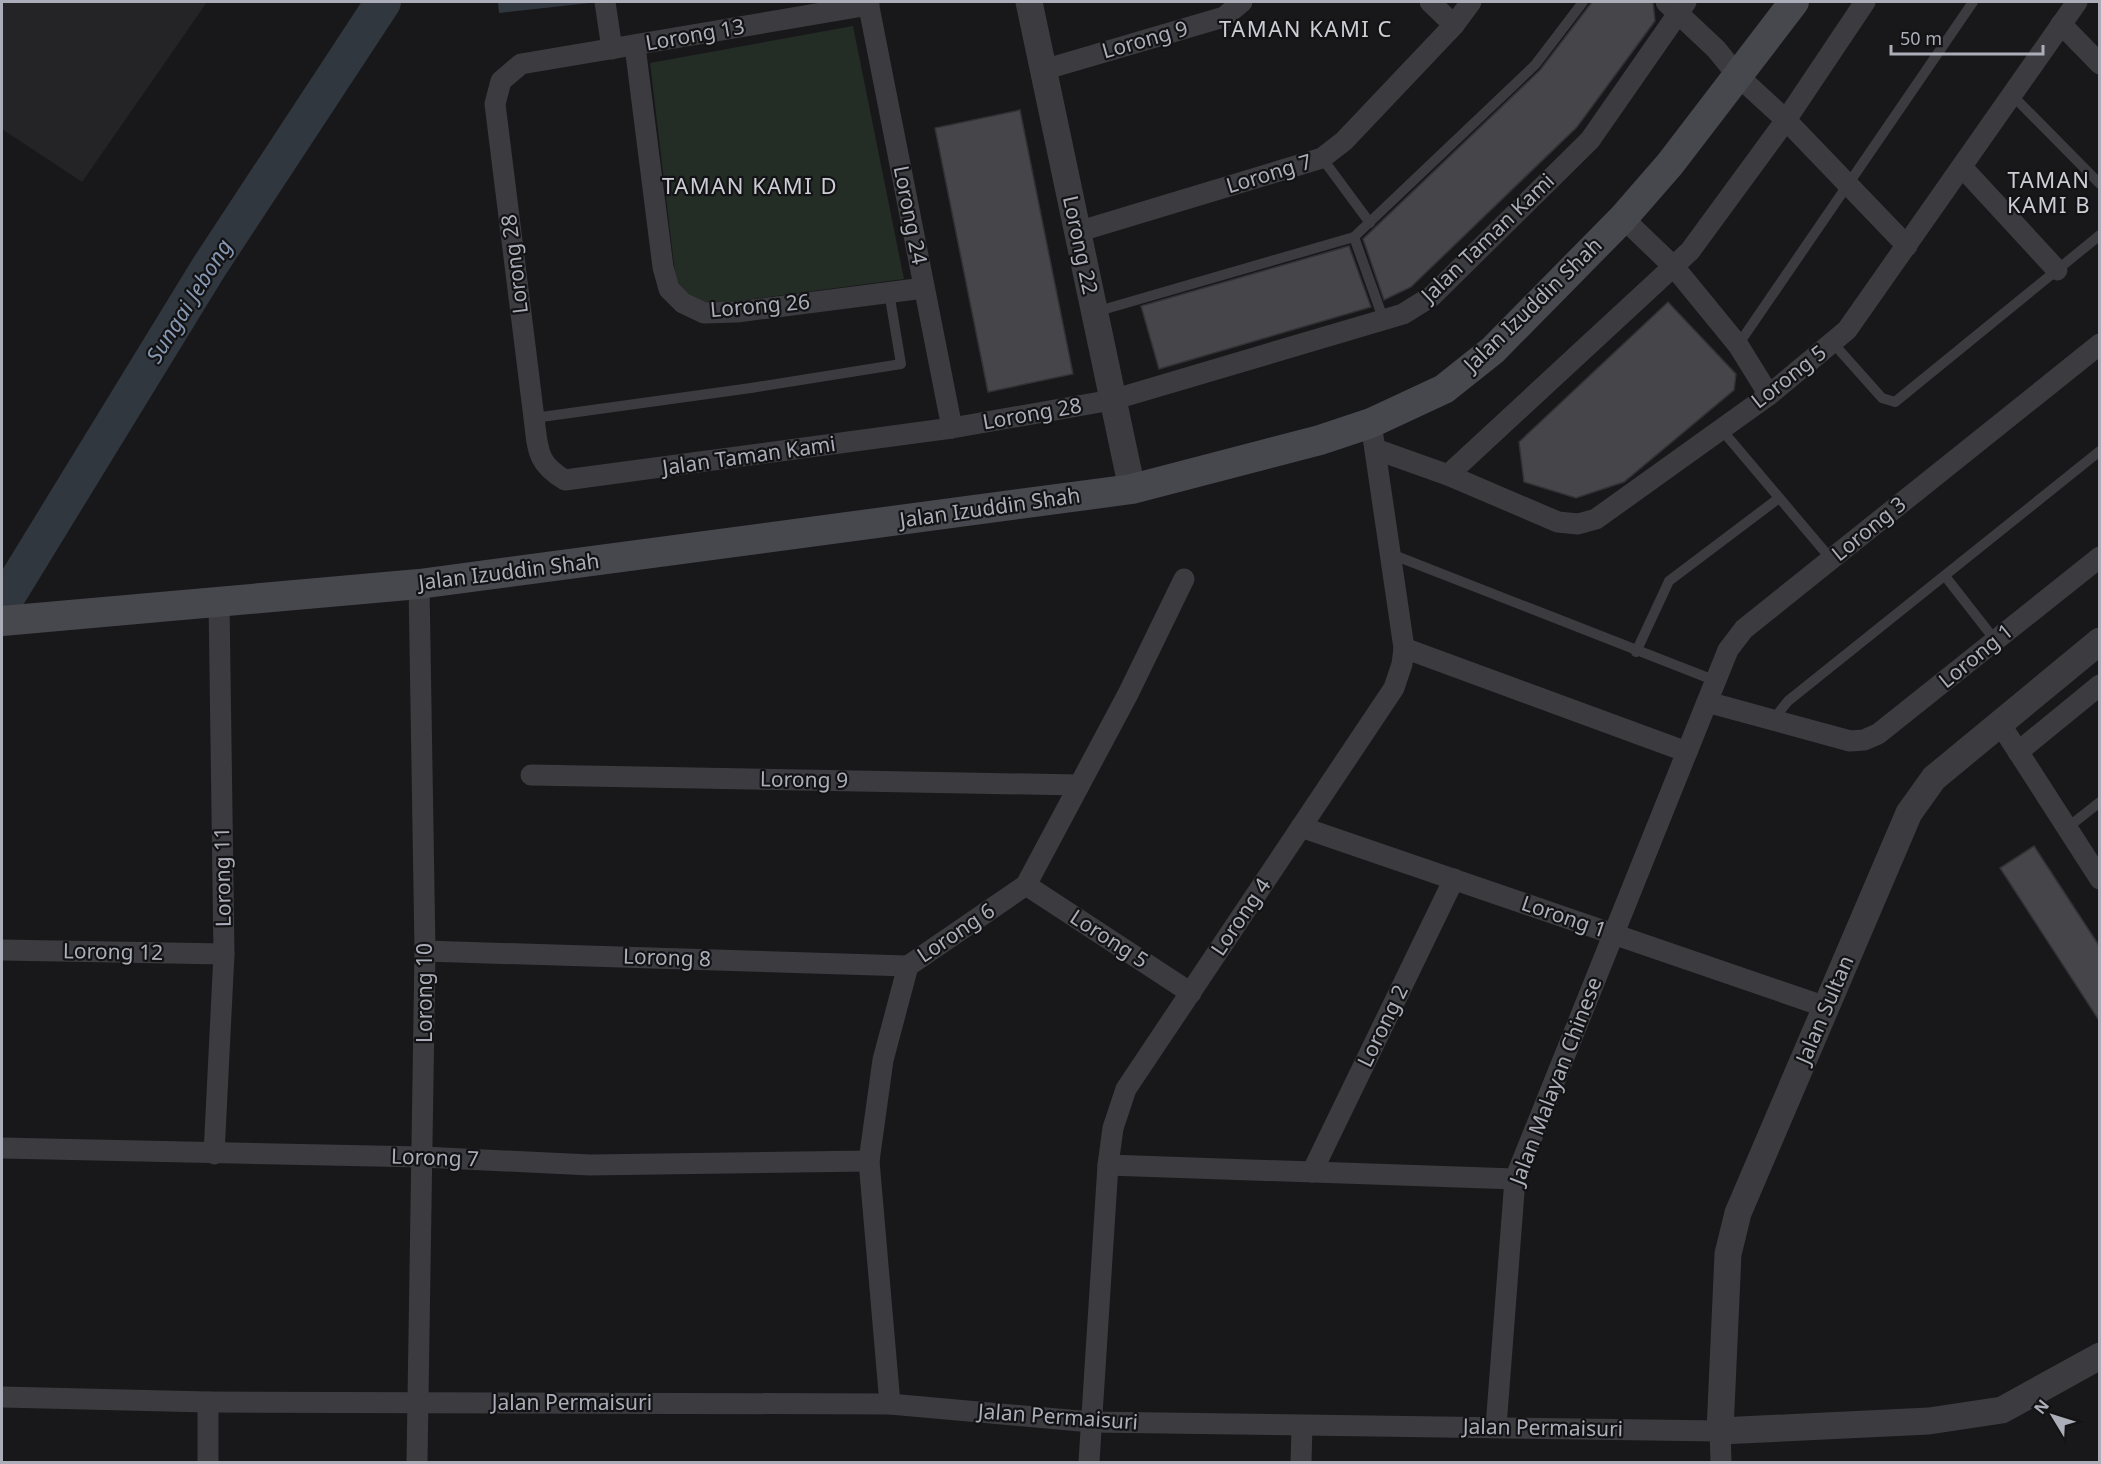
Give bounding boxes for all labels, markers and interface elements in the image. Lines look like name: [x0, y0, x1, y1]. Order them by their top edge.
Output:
street label: Lorong 13: [643, 12, 747, 56]
street label: Lorong 9: [1099, 13, 1191, 65]
district label: TAMAN KAMI C: [1219, 13, 1393, 43]
scale bar: [1891, 18, 2042, 56]
text: 50 m: [1900, 26, 1942, 50]
street label: Lorong 7: [1223, 147, 1315, 199]
street label: Lorong 24: [888, 163, 934, 267]
district label: TAMAN KAMI B: [2007, 164, 2091, 219]
street label: Jalan Taman Kami: [1413, 167, 1560, 309]
district label: TAMAN KAMI D: [662, 170, 838, 200]
street label: Lorong 22: [1057, 193, 1105, 297]
street label: Lorong 28: [494, 213, 534, 315]
street label: Jalan Izuddin Shah: [1456, 231, 1608, 379]
water label: Sungai Jebong: [138, 233, 238, 368]
street label: Lorong 26: [709, 287, 811, 323]
street label: Lorong 5: [1745, 338, 1832, 414]
street label: Lorong 28: [980, 391, 1084, 435]
street label: Jalan Taman Kami: [658, 429, 837, 481]
street label: Jalan Izuddin Shah: [896, 480, 1082, 534]
street label: Lorong 3: [1825, 490, 1911, 567]
street label: Jalan Izuddin Shah: [415, 546, 601, 596]
street label: Lorong 1: [1932, 617, 2018, 694]
street label: Lorong 9: [760, 764, 848, 794]
street label: Lorong 11: [207, 827, 237, 927]
street label: Lorong 4: [1204, 872, 1276, 961]
street label: Lorong 1: [1518, 888, 1611, 944]
street label: Lorong 6: [911, 896, 1000, 968]
street label: Lorong 5: [1065, 902, 1154, 974]
street label: Lorong 12: [63, 936, 163, 966]
street label: Lorong 8: [623, 941, 712, 973]
street label: Lorong 10: [410, 943, 438, 1043]
street label: Jalan Sultan: [1788, 951, 1860, 1070]
street label: Jalan Malayan Chinese: [1502, 973, 1608, 1190]
street label: Lorong 2: [1350, 980, 1414, 1071]
street label: Lorong 7: [391, 1141, 480, 1173]
north arrow: [2023, 1386, 2083, 1446]
street label: Jalan Permaisuri: [490, 1388, 652, 1416]
text: N: [2029, 1395, 2054, 1419]
street label: Jalan Permaisuri: [975, 1396, 1139, 1436]
street label: Jalan Permaisuri: [1461, 1412, 1623, 1442]

